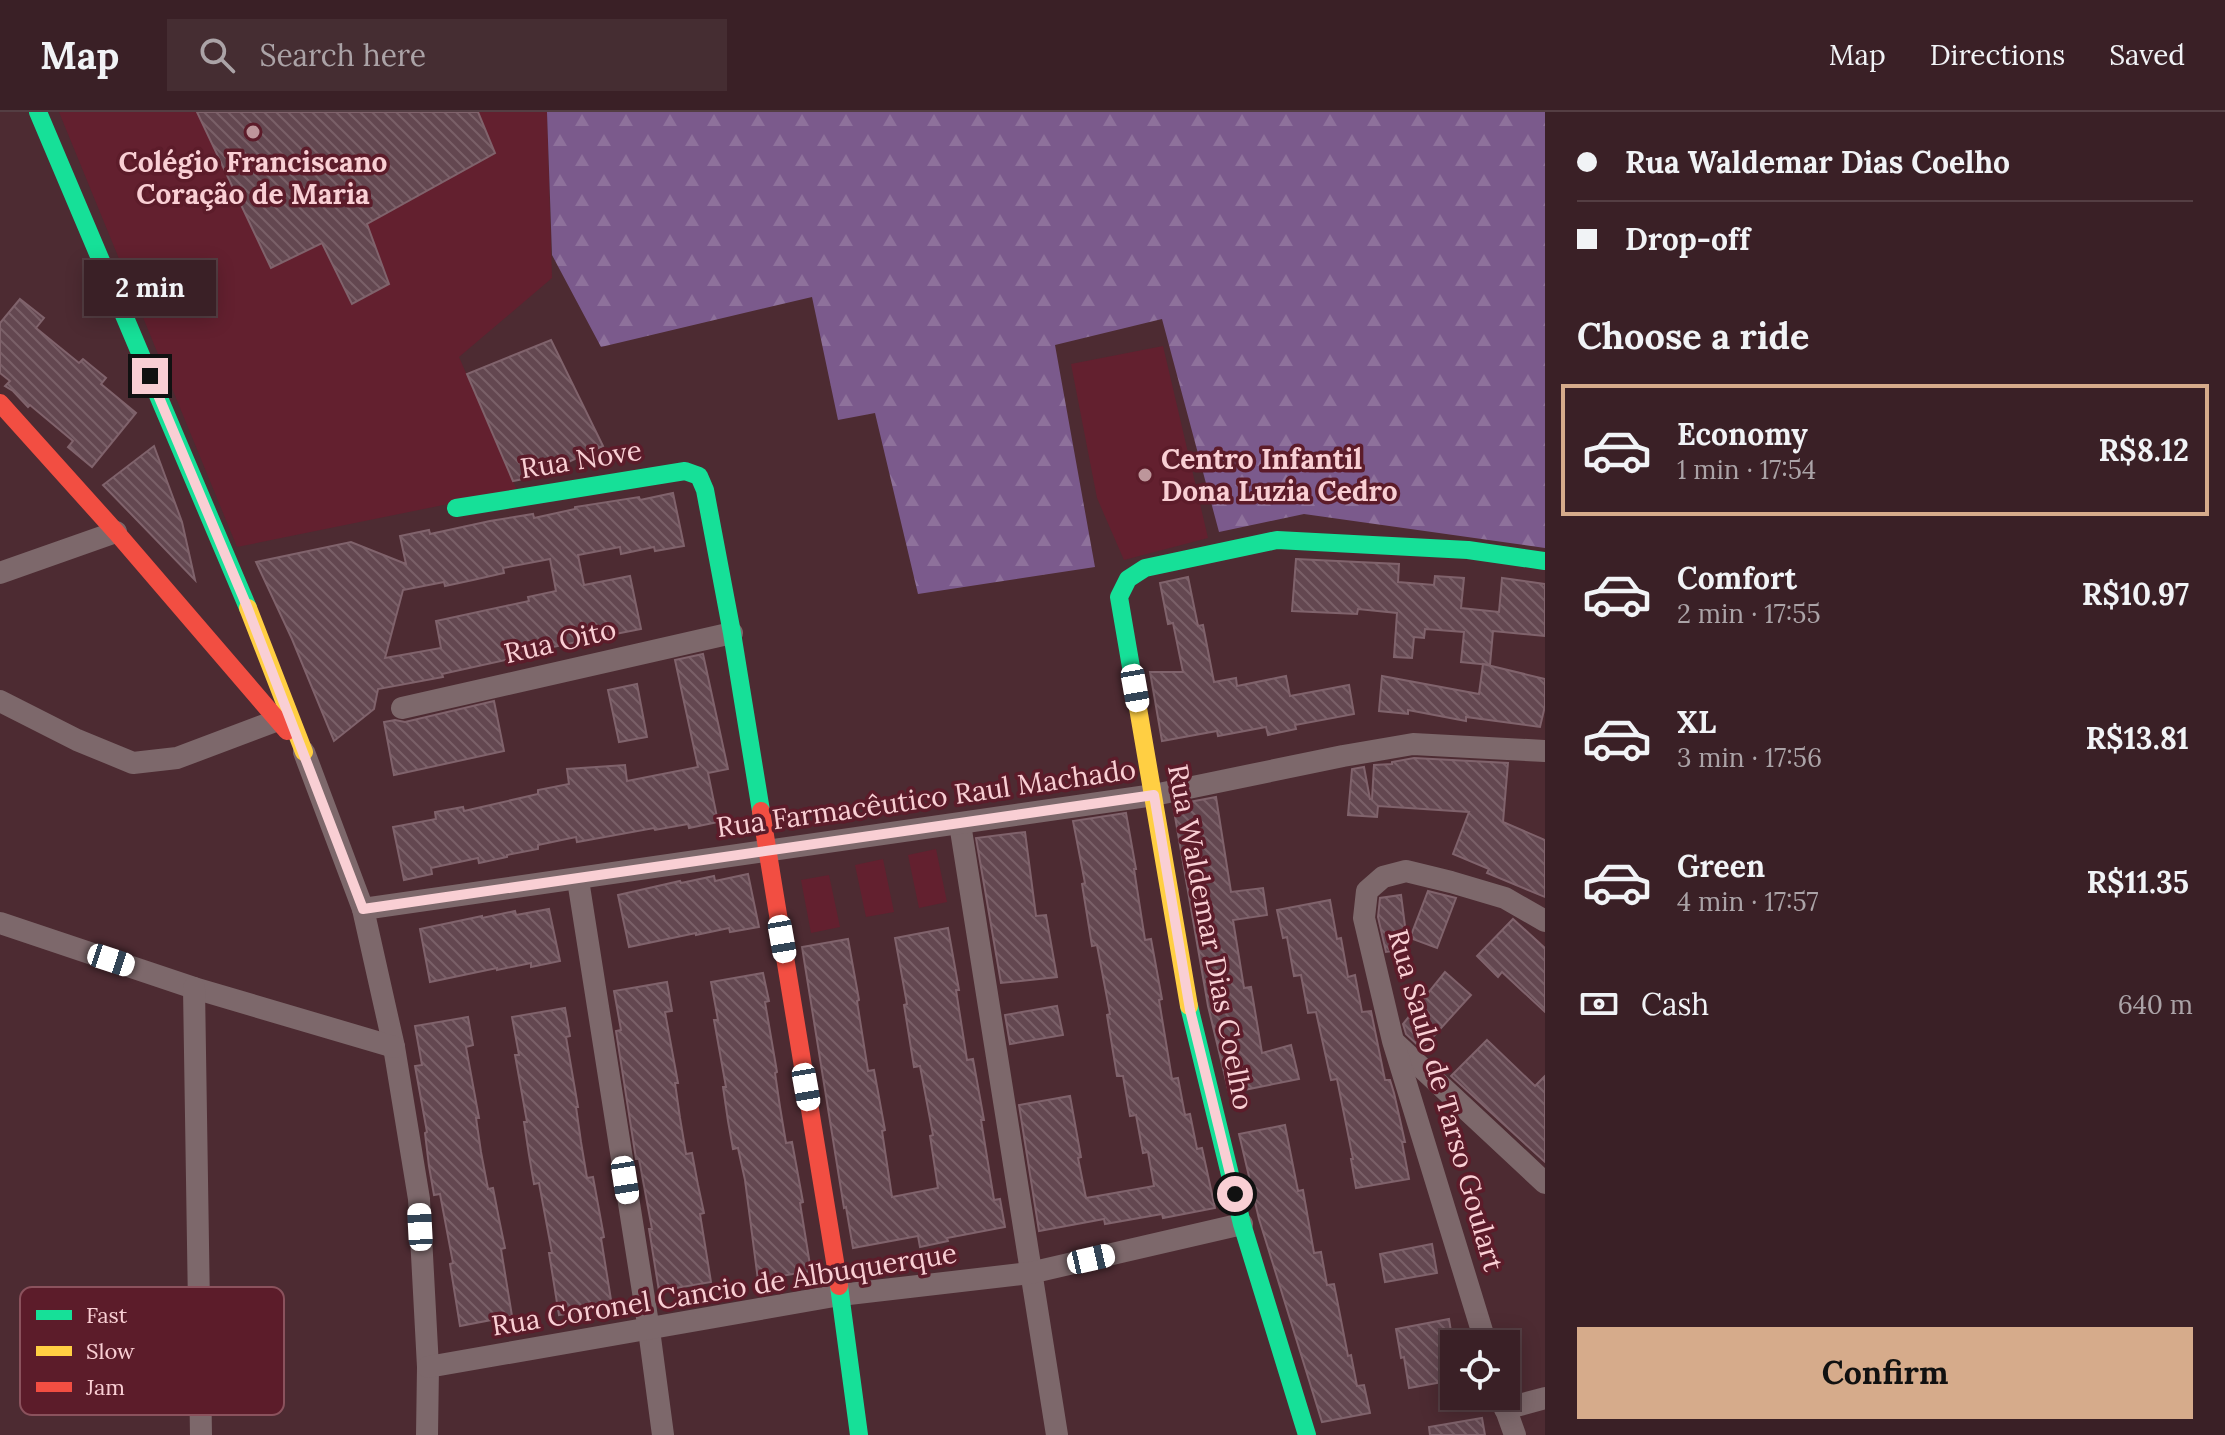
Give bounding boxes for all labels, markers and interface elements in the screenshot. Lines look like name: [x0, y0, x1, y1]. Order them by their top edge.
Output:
search box: [167, 19, 727, 91]
text: Map: [40, 31, 119, 79]
icon: search: [195, 33, 239, 77]
text: Search here: [259, 36, 426, 74]
text: Map: [1829, 37, 1886, 73]
text: Directions: [1930, 37, 2065, 73]
text: Saved: [2109, 37, 2185, 73]
marker: Colégio Franciscano Coração de Maria: [244, 123, 262, 141]
text: Rua Waldemar Dias Coelho: [1625, 143, 2010, 181]
place label: Colégio Franciscano Coração de Maria: [119, 144, 387, 212]
text: Drop-off: [1625, 220, 1750, 258]
callout: 2 min: [84, 260, 216, 316]
text: 2 min: [115, 271, 185, 304]
text: Choose a ride: [1577, 313, 1809, 359]
route end: [132, 358, 168, 394]
icon: car: [1581, 414, 1653, 486]
text: Economy: [1677, 415, 1808, 453]
text: R$8.12: [2098, 431, 2189, 469]
street label: Rua Nove: [518, 432, 644, 486]
place label: Centro Infantil Dona Luzia Cedro: [1161, 441, 1398, 509]
text: 1 min · 17:54: [1677, 453, 1816, 486]
marker: Centro Infantil Dona Luzia Cedro: [1136, 466, 1154, 484]
icon: car: [1581, 558, 1653, 630]
text: Comfort: [1677, 559, 1797, 597]
text: R$10.97: [2082, 575, 2189, 613]
text: 2 min · 17:55: [1677, 597, 1821, 630]
street label: Rua Oito: [500, 611, 620, 671]
car: [1119, 662, 1151, 714]
icon: car: [1581, 702, 1653, 774]
text: XL: [1677, 703, 1716, 741]
text: R$13.81: [2085, 719, 2189, 757]
text: 3 min · 17:56: [1677, 741, 1822, 774]
street label: Rua Farmacêutico Raul Machado: [714, 751, 1138, 845]
street label: Rua Waldemar Dias Coelho: [1160, 761, 1262, 1113]
icon: car: [1581, 846, 1653, 918]
text: Green: [1677, 847, 1765, 885]
text: R$11.35: [2086, 863, 2189, 901]
text: 4 min · 17:57: [1677, 885, 1819, 918]
car: [766, 913, 798, 965]
street label: Rua Saulo de Tarso Goulart: [1380, 925, 1512, 1275]
car: [84, 941, 138, 979]
icon: cash: [1577, 982, 1621, 1026]
text: Cash: [1641, 985, 1709, 1023]
text: 640 m: [2118, 988, 2193, 1021]
car: [790, 1061, 822, 1113]
car: [609, 1154, 641, 1206]
route start: [1217, 1176, 1253, 1212]
car: [407, 1202, 433, 1252]
street label: Rua Coronel Cancio de Albuquerque: [489, 1234, 959, 1344]
car: [1065, 1242, 1117, 1276]
legend: [20, 1287, 284, 1415]
text: Fast: [86, 1301, 128, 1329]
button: Confirm: [1577, 1327, 2193, 1419]
map controls: [1440, 1330, 1520, 1410]
button: locate: [1440, 1330, 1520, 1410]
text: Slow: [86, 1337, 135, 1365]
text: Jam: [85, 1373, 125, 1401]

